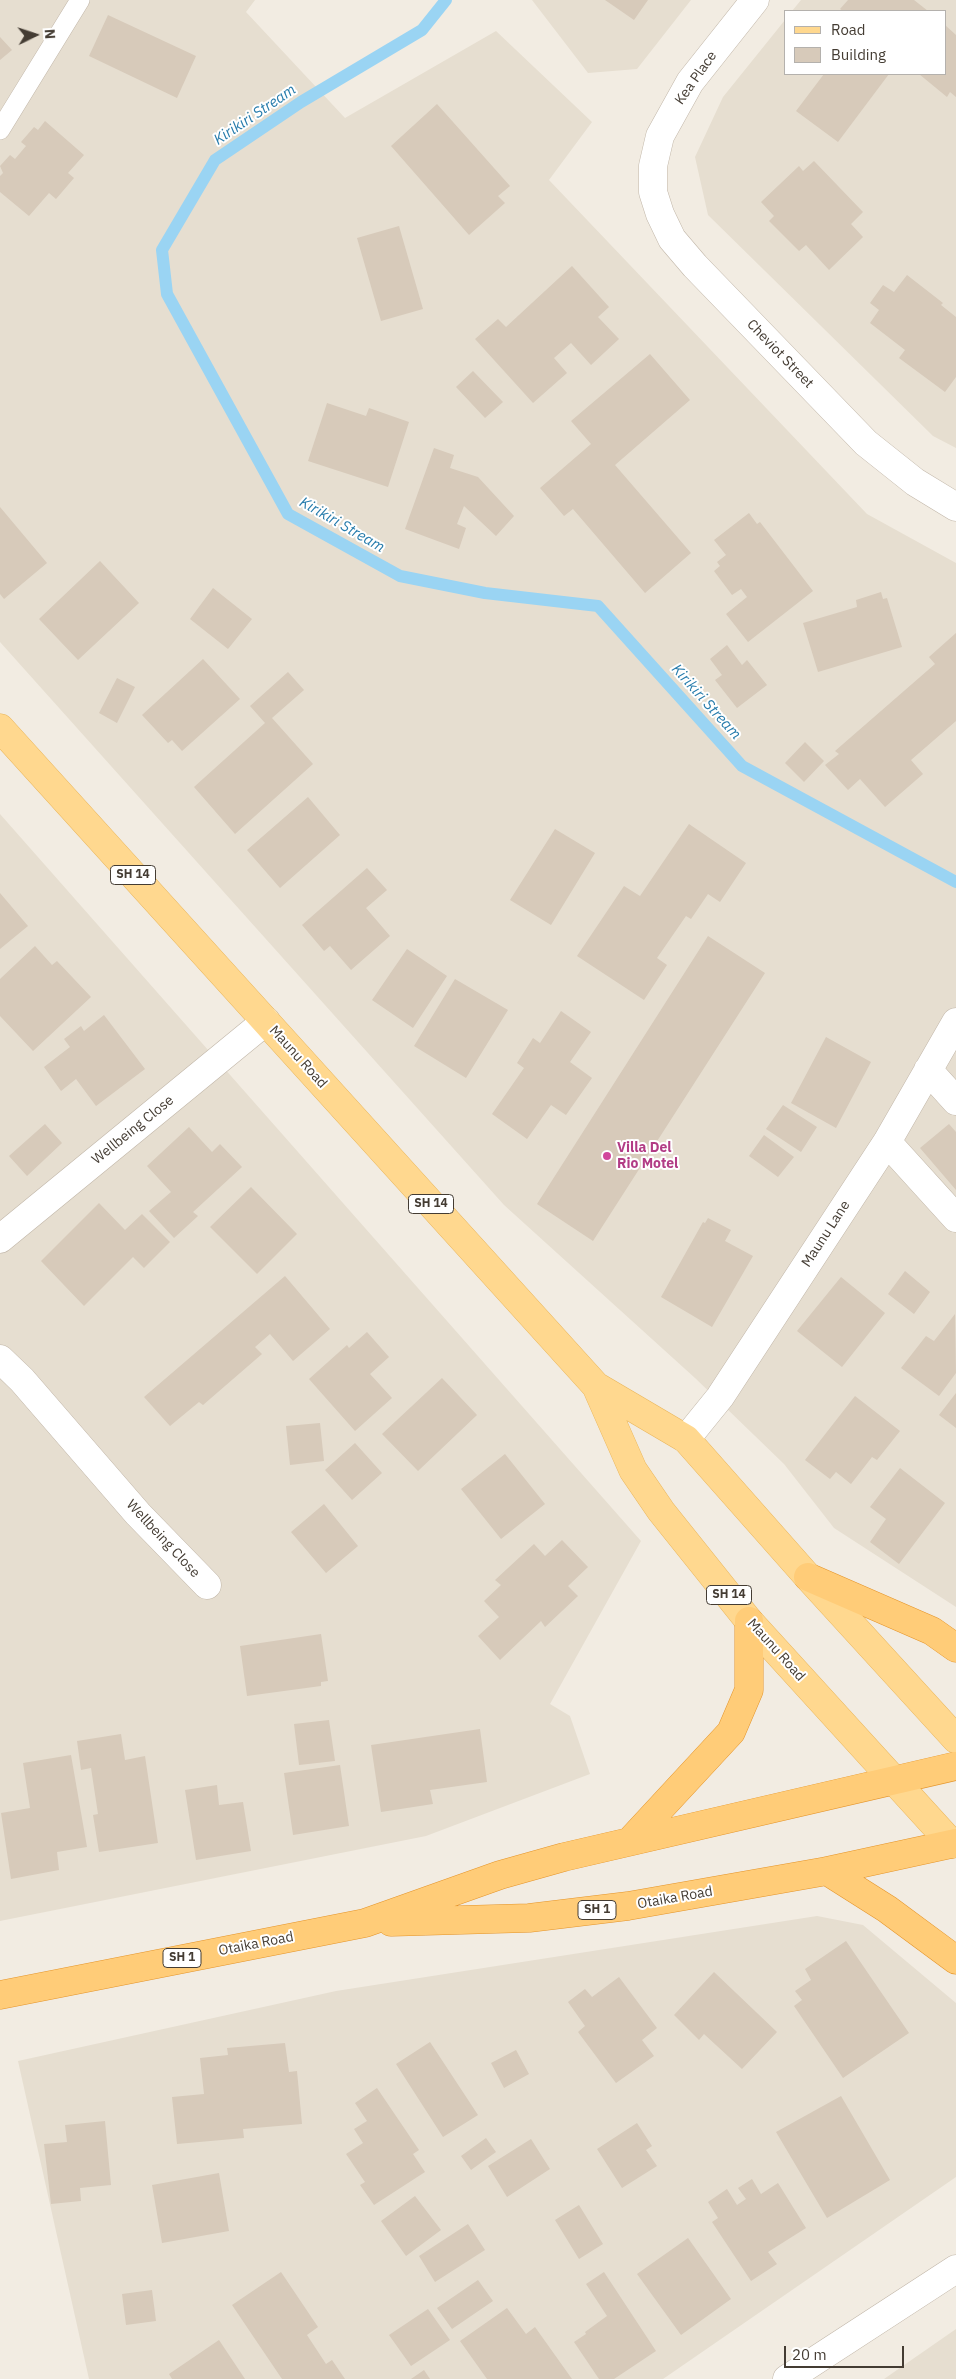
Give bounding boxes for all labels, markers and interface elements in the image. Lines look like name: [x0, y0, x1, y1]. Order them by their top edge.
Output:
north arrow: [10, 10, 60, 60]
legend: [784, 10, 946, 75]
text: Road: [831, 20, 866, 39]
text: N: [41, 28, 59, 40]
text: Building: [831, 45, 886, 64]
street label: Kea Place: [672, 48, 720, 108]
water label: Kirikiri Stream: [210, 81, 300, 149]
street label: Cheviot Street: [743, 316, 817, 392]
water label: Kirikiri Stream: [296, 493, 388, 557]
water label: Kirikiri Stream: [667, 661, 745, 743]
road number: SH 14: [110, 866, 156, 884]
street label: Maunu Road: [266, 1022, 330, 1092]
street label: Wellbeing Close: [89, 1092, 177, 1168]
place label: Villa Del Rio Motel: [617, 1140, 678, 1172]
marker: Villa Del Rio Motel: [601, 1150, 613, 1162]
road number: SH 14: [408, 1194, 454, 1214]
street label: Maunu Lane: [798, 1198, 854, 1270]
street label: Wellbeing Close: [123, 1497, 203, 1581]
road number: SH 14: [706, 1586, 752, 1604]
street label: Maunu Road: [744, 1615, 808, 1685]
street label: Otaika Road: [636, 1883, 714, 1913]
road number: SH 1: [578, 1900, 616, 1920]
street label: Otaika Road: [217, 1928, 295, 1960]
road number: SH 1: [163, 1949, 201, 1968]
scale bar: [786, 2336, 906, 2368]
text: 20 m: [792, 2345, 827, 2364]

